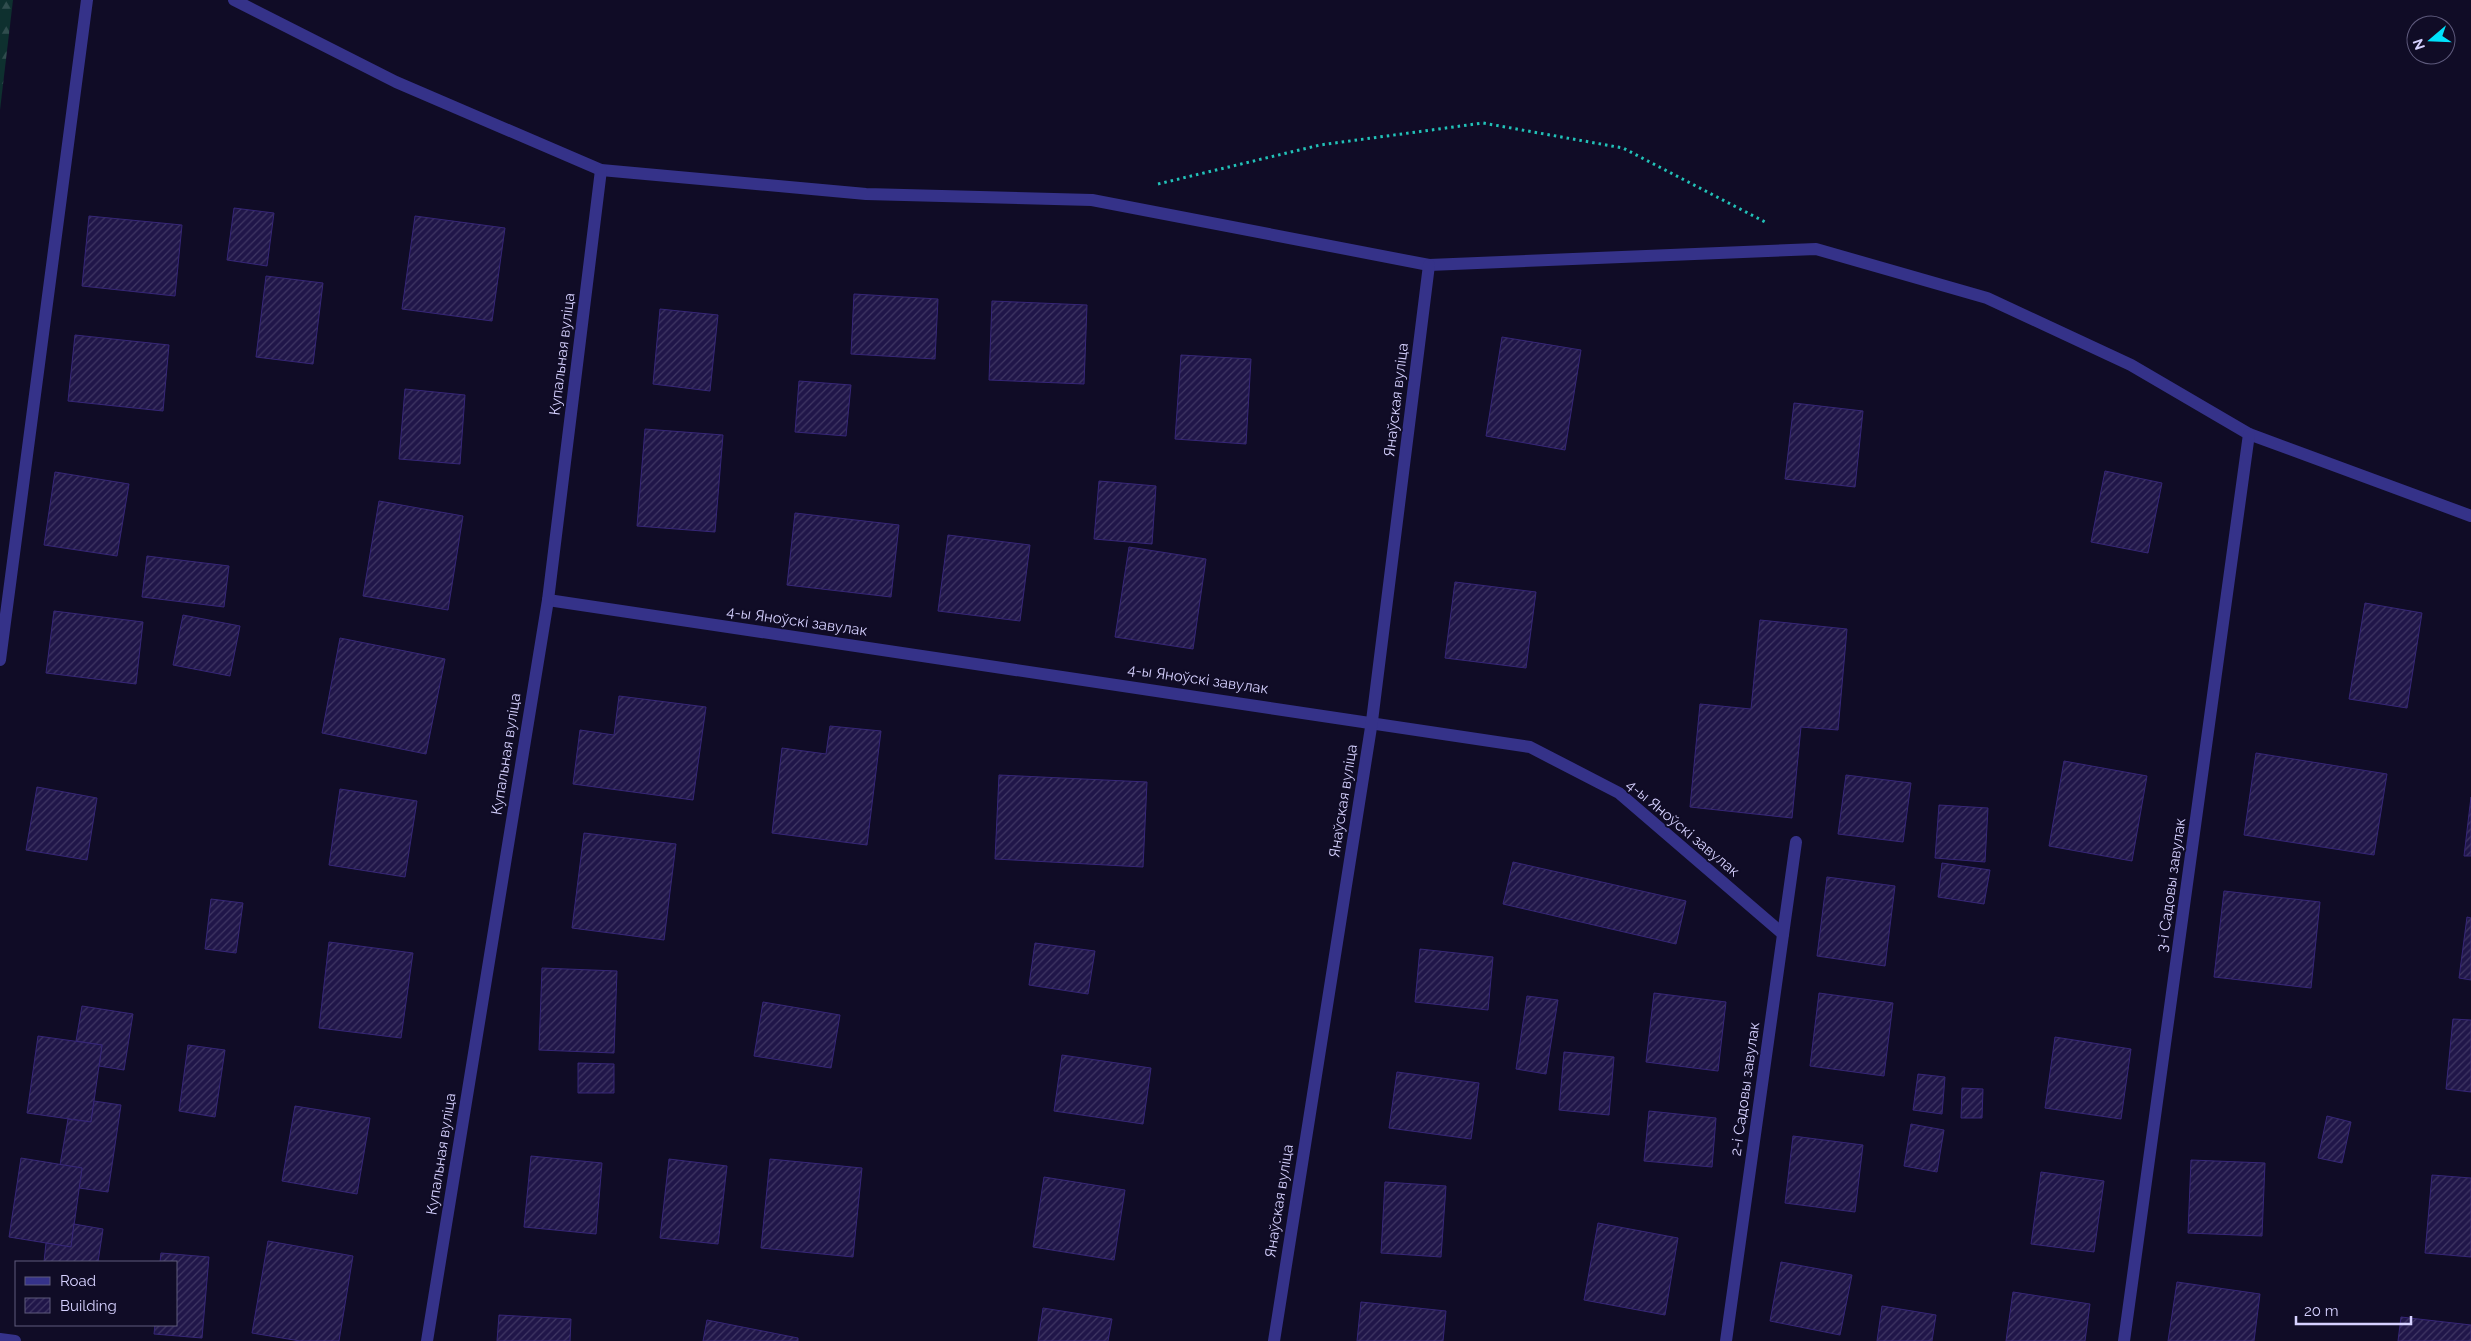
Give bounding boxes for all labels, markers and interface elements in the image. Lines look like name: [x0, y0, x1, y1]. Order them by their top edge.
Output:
north arrow: [2406, 15, 2456, 65]
text: N: [2409, 37, 2428, 52]
street label: Купальная вуліца: [546, 292, 578, 416]
street label: Янаўская вуліца: [1380, 342, 1412, 458]
street label: 4-ы Яноўскі завулак: [725, 602, 869, 640]
street label: 4-ы Яноўскі завулак: [1126, 660, 1270, 698]
street label: Купальная вуліца: [487, 692, 525, 816]
street label: Янаўская вуліца: [1325, 743, 1361, 859]
street label: 4-ы Яноўскі завулак: [1623, 775, 1743, 881]
street label: 3-і Садовы завулак: [2153, 817, 2189, 953]
street label: 2-і Садовы завулак: [1727, 1021, 1763, 1157]
street label: Купальная вуліца: [422, 1092, 460, 1216]
street label: Янаўская вуліца: [1261, 1143, 1297, 1259]
legend: [15, 1261, 178, 1326]
text: Road: [60, 1272, 96, 1290]
scale bar: [2296, 1294, 2411, 1326]
text: Building: [60, 1297, 117, 1315]
text: 20 m: [2304, 1302, 2339, 1320]

